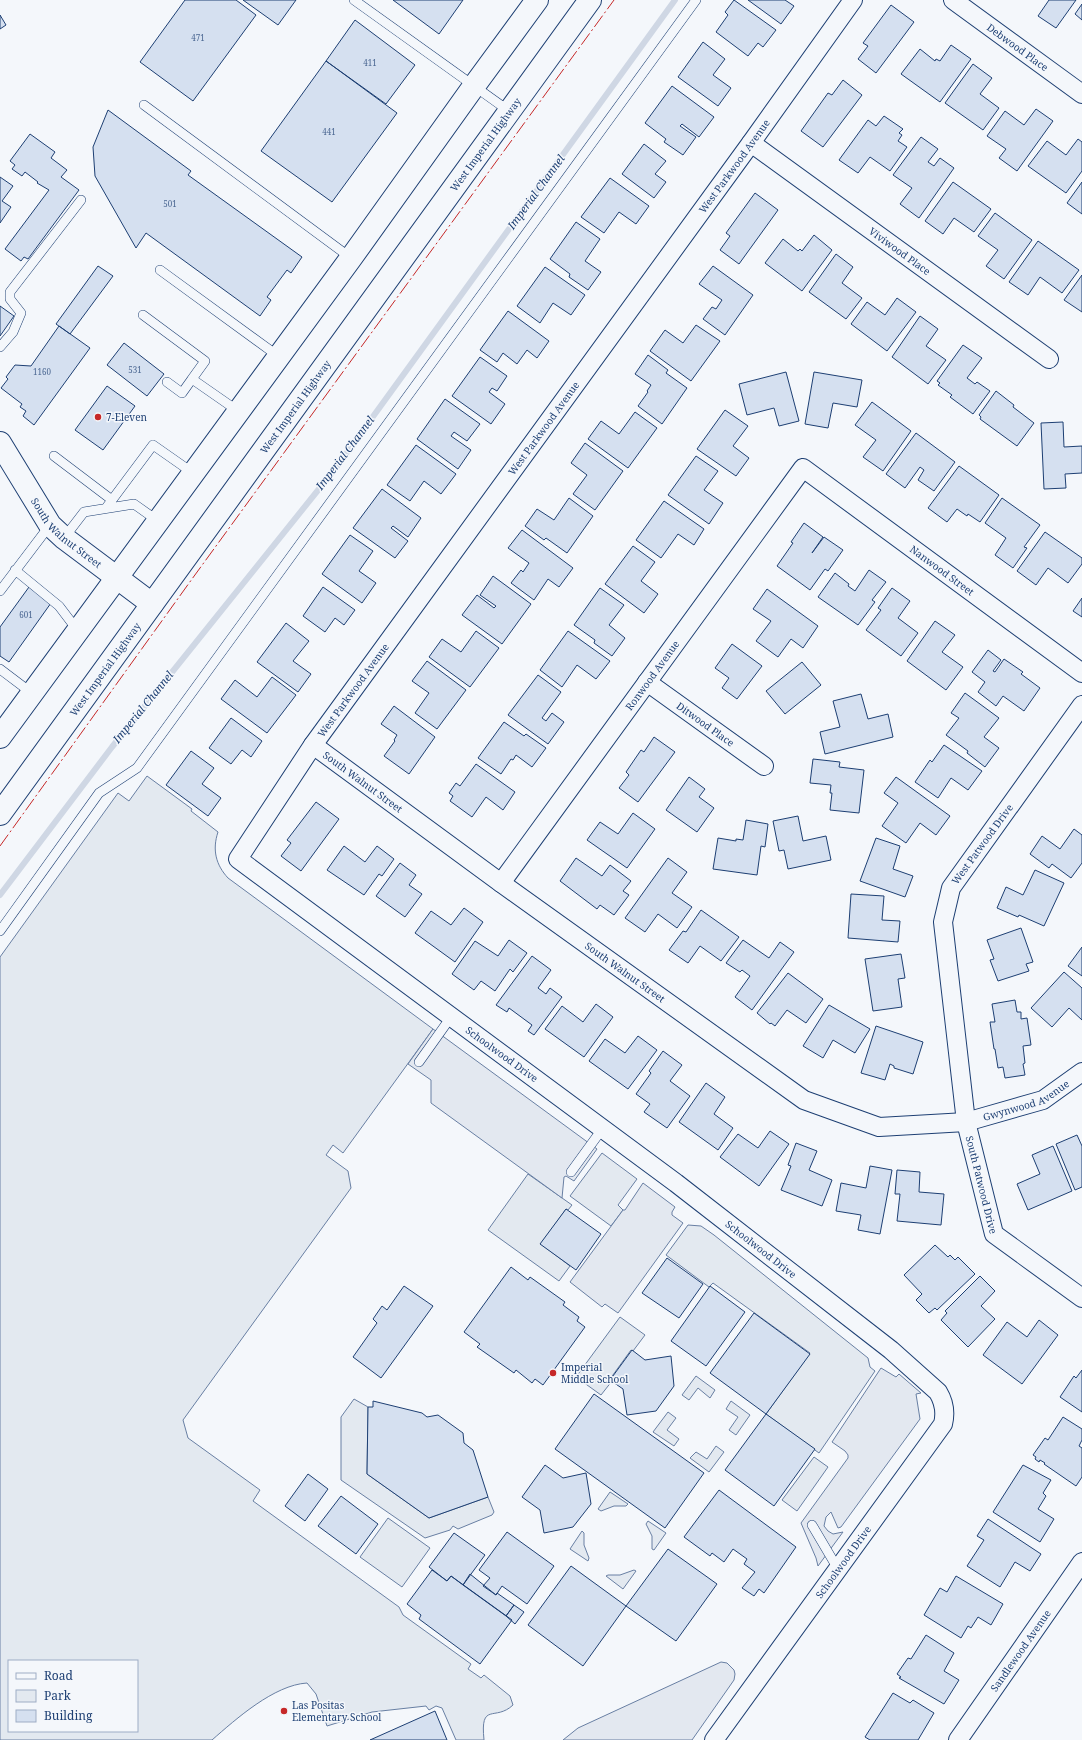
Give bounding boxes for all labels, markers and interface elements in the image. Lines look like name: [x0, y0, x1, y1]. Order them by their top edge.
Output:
street label: Debwood Place: [984, 20, 1051, 74]
house number: 471: [191, 32, 205, 43]
house number: 411: [363, 57, 377, 68]
street label: West Imperial Highway: [447, 95, 524, 194]
street label: West Parkwood Avenue: [695, 116, 773, 216]
house number: 441: [322, 126, 336, 137]
water label: Imperial Channel: [503, 151, 568, 233]
house number: 501: [163, 198, 177, 209]
street label: Viviwood Place: [866, 224, 934, 278]
street label: West Imperial Highway: [257, 357, 334, 456]
house number: 531: [128, 364, 142, 375]
house number: 1160: [33, 366, 51, 377]
street label: West Parkwood Avenue: [505, 378, 582, 478]
place label: 7-Eleven: [106, 410, 148, 424]
marker: 7-Eleven: [93, 412, 103, 422]
water label: Imperial Channel: [311, 412, 378, 493]
street label: South Walnut Street: [28, 495, 105, 571]
street label: Nanwood Street: [907, 542, 978, 599]
house number: 601: [19, 609, 33, 620]
street label: West Imperial Highway: [66, 619, 144, 719]
street label: Ronwood Avenue: [622, 637, 682, 713]
street label: West Parkwood Avenue: [314, 640, 392, 740]
water label: Imperial Channel: [108, 667, 177, 747]
street label: Ditwood Place: [674, 698, 737, 750]
street label: South Walnut Street: [320, 748, 406, 816]
street label: West Patwood Drive: [948, 801, 1016, 887]
street label: South Walnut Street: [582, 938, 669, 1006]
street label: Schoolwood Drive: [463, 1023, 541, 1085]
street label: Gwynwood Avenue: [981, 1077, 1072, 1124]
street label: South Patwood Drive: [963, 1134, 1001, 1235]
street label: Schoolwood Drive: [723, 1217, 799, 1281]
place label: Imperial Middle School: [561, 1360, 628, 1386]
marker: Imperial Middle School: [548, 1368, 558, 1378]
street label: Schoolwood Drive: [812, 1523, 874, 1601]
street label: Sandlewood Avenue: [987, 1607, 1054, 1694]
legend: [8, 1660, 138, 1732]
text: Road: [44, 1667, 74, 1684]
text: Park: [44, 1687, 72, 1704]
place label: Las Positas Elementary School: [292, 1698, 381, 1724]
marker: Las Positas Elementary School: [279, 1706, 289, 1716]
text: Building: [44, 1707, 93, 1724]

